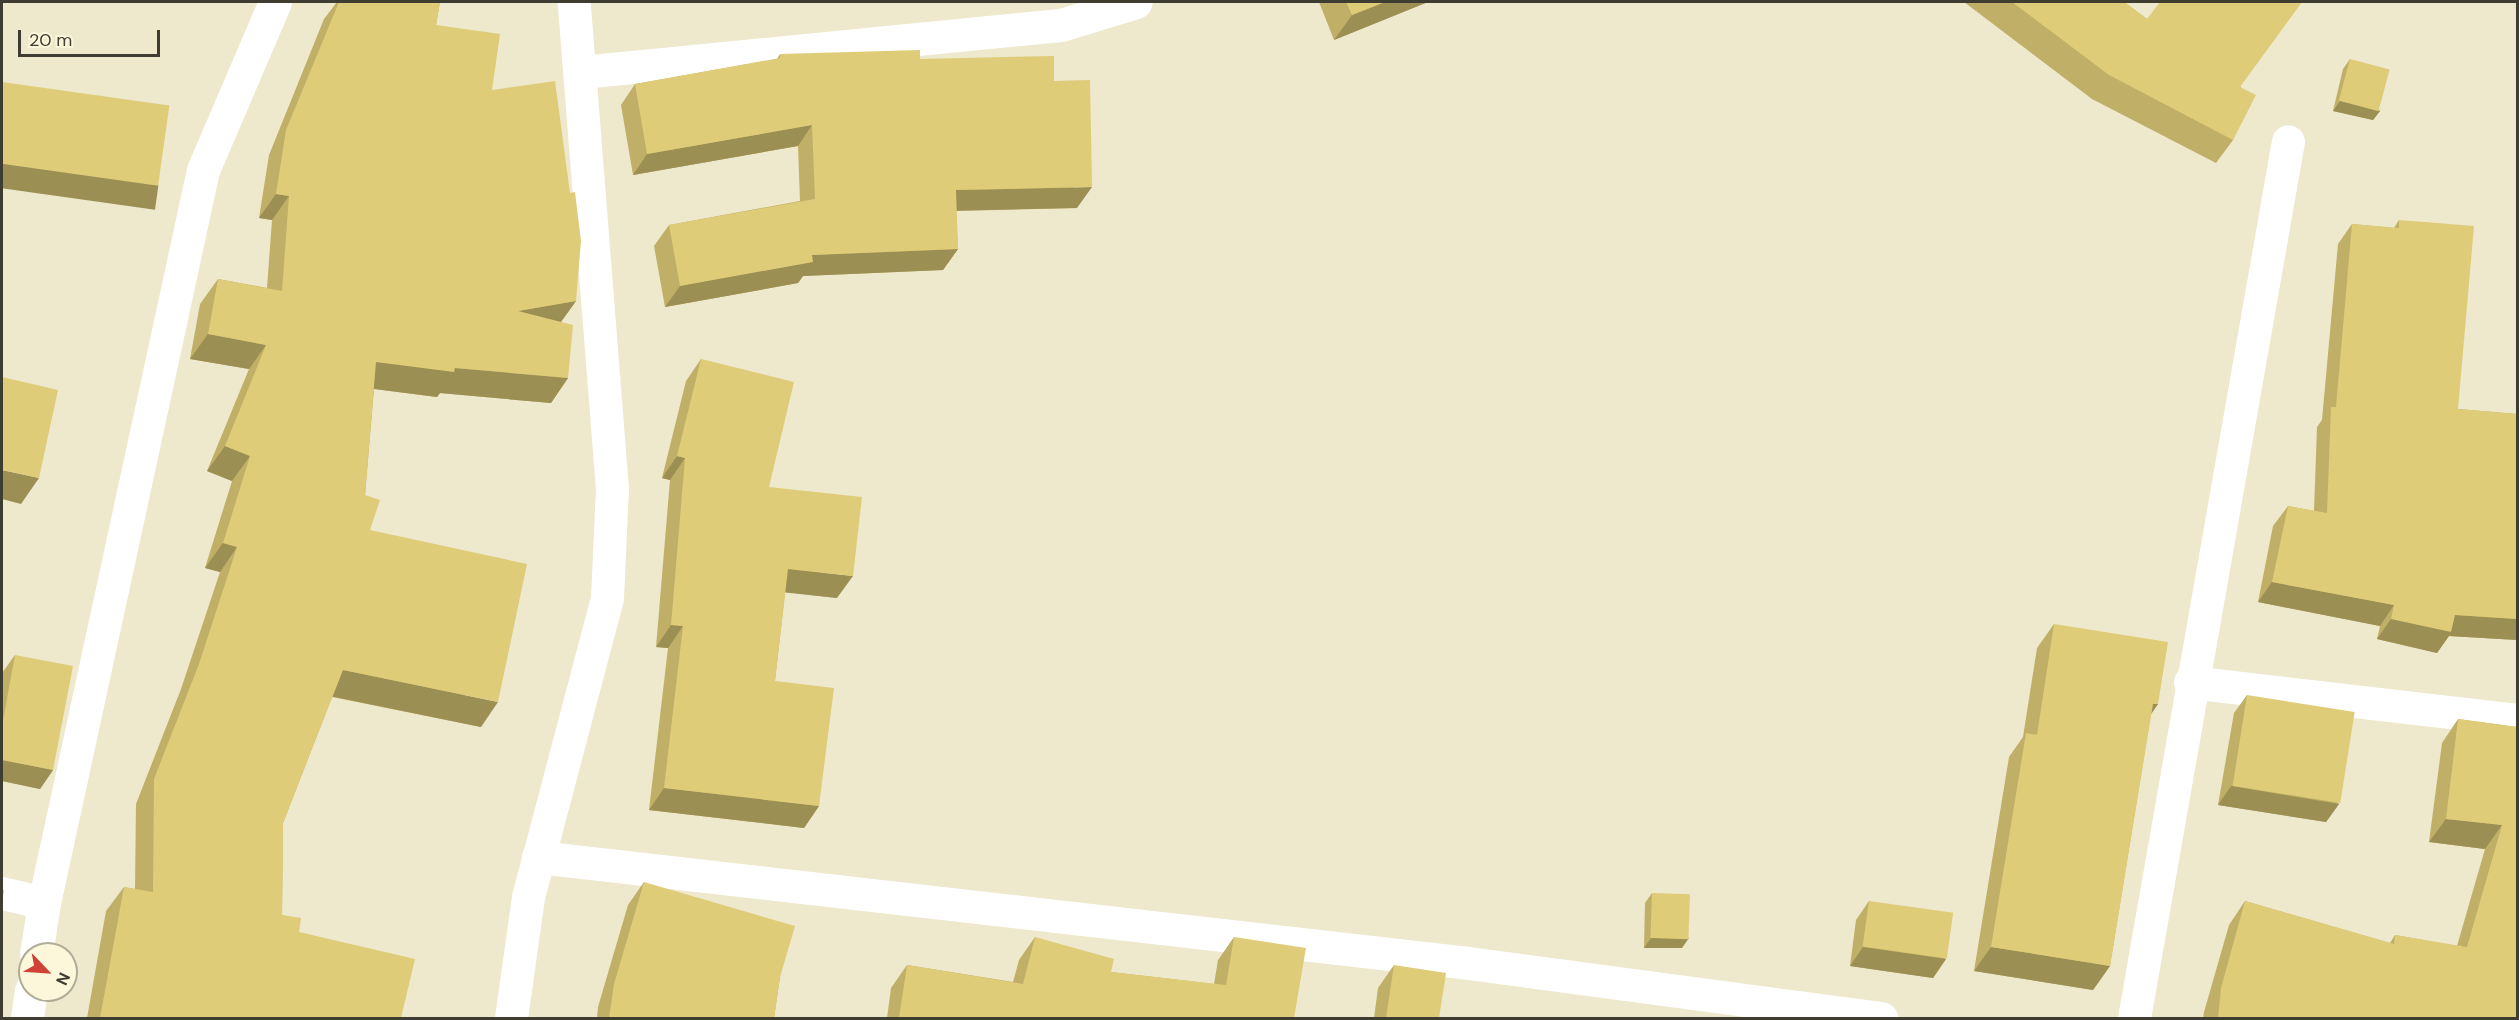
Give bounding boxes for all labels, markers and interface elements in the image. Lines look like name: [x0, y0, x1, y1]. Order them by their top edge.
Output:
scale bar: [21, 18, 164, 56]
text: 20 m: [29, 28, 72, 52]
north arrow: [18, 942, 78, 1002]
text: N: [51, 969, 75, 989]

